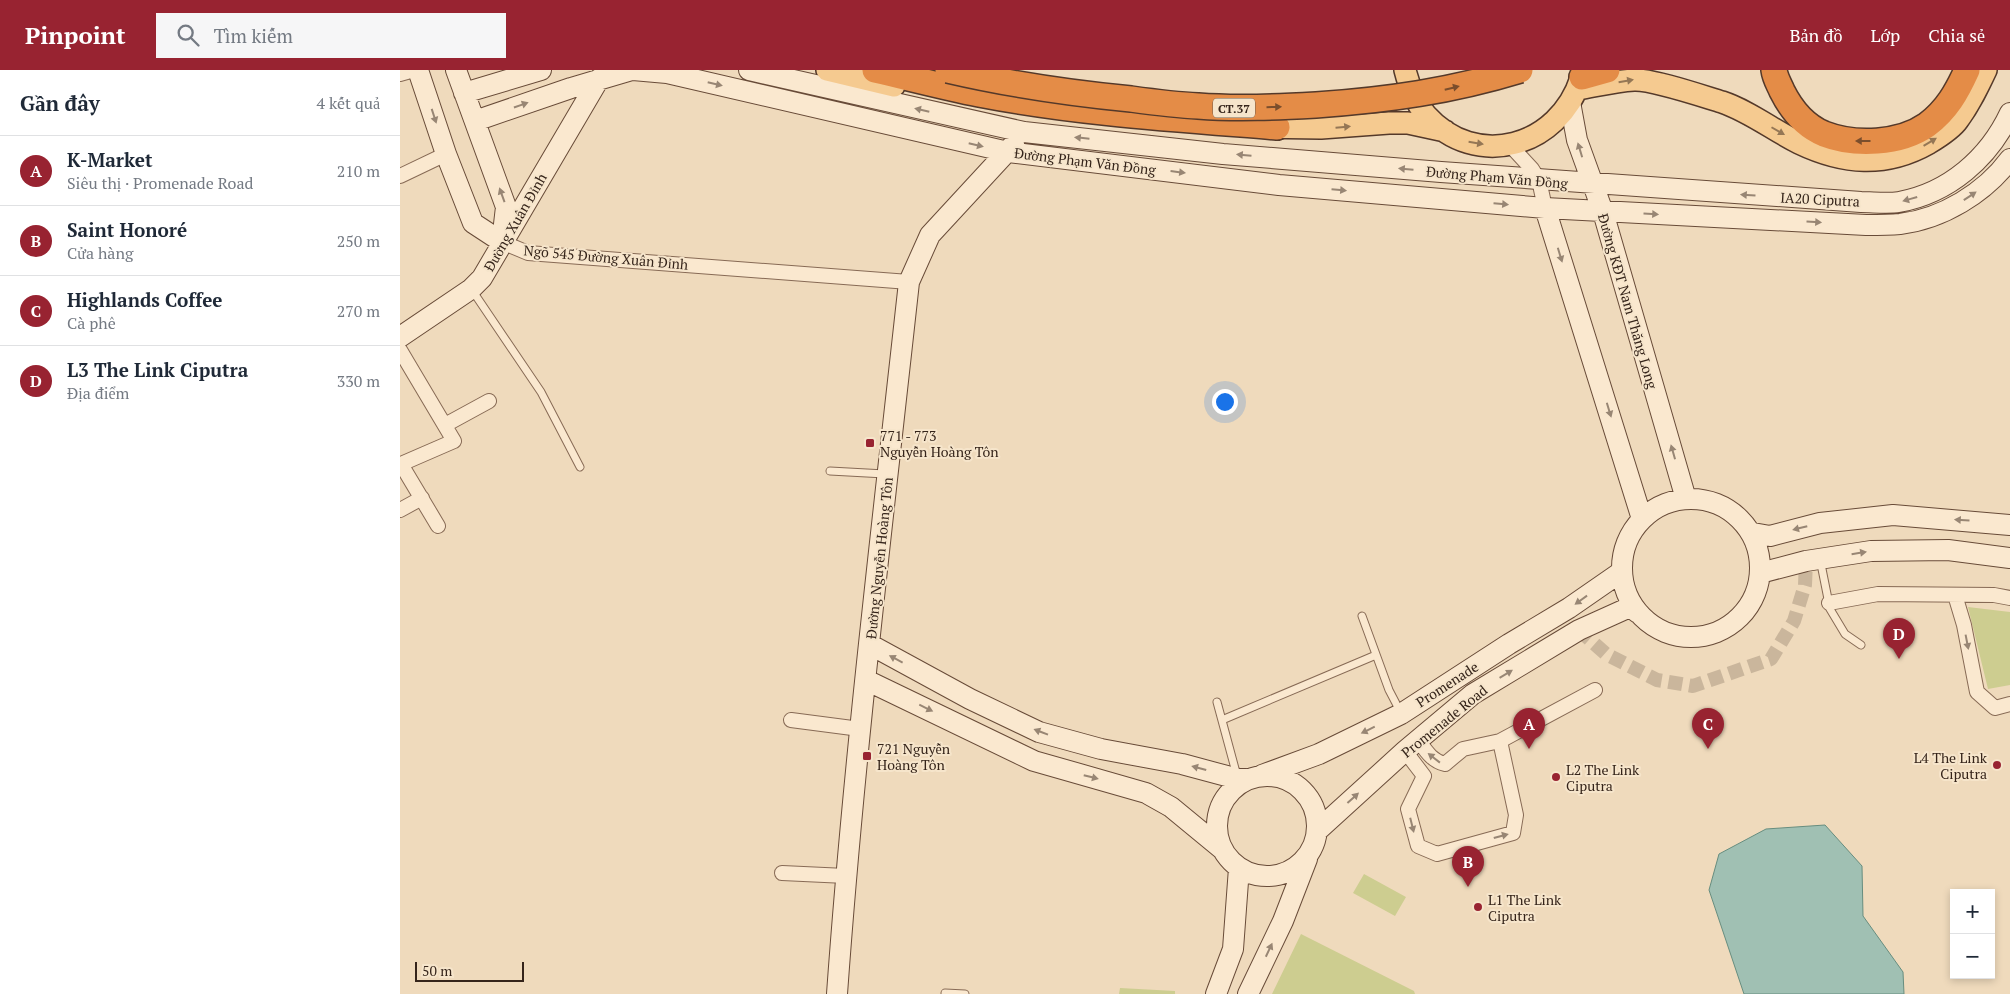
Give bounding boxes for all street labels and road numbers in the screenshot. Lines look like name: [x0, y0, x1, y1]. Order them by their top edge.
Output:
road number: CT.37: [1213, 98, 1255, 118]
street label: Đường Phạm Văn Đồng: [1013, 143, 1157, 179]
street label: Đường Phạm Văn Đồng: [1425, 161, 1569, 193]
street label: Đường Xuân Đỉnh: [479, 169, 551, 275]
street label: IA20 Ciputra: [1780, 187, 1860, 211]
street label: Đường KĐT Nam Thăng Long: [1594, 211, 1662, 392]
street label: Ngõ 545 Đường Xuân Đỉnh: [523, 240, 689, 274]
street label: Đường Nguyễn Hoàng Tôn: [861, 475, 897, 640]
street label: Promenade: [1412, 657, 1482, 711]
street label: Promenade Road: [1397, 680, 1491, 762]

